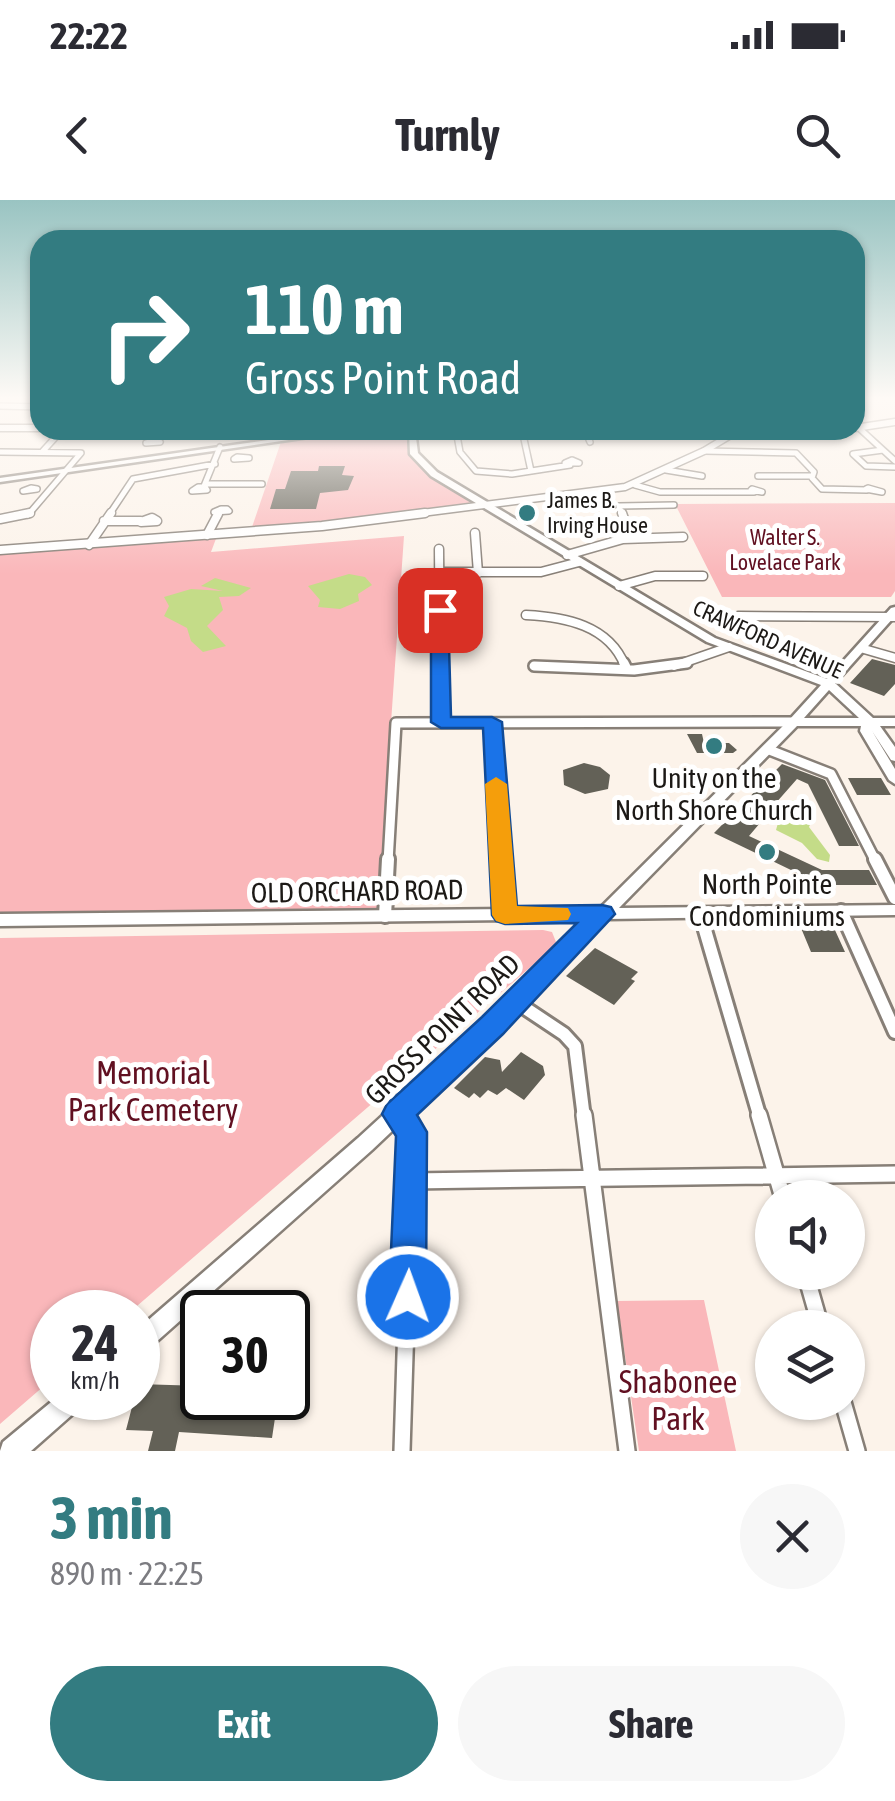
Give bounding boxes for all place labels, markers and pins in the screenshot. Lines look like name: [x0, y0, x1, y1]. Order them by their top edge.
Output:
place label: James B. Irving House: [547, 487, 648, 538]
marker: James B. Irving House: [516, 502, 538, 524]
pin: [398, 568, 483, 653]
marker: Unity on the North Shore Church: [703, 735, 725, 757]
place label: Unity on the North Shore Church: [615, 762, 813, 826]
marker: North Pointe Condominiums: [756, 841, 778, 863]
place label: North Pointe Condominiums: [689, 868, 845, 932]

